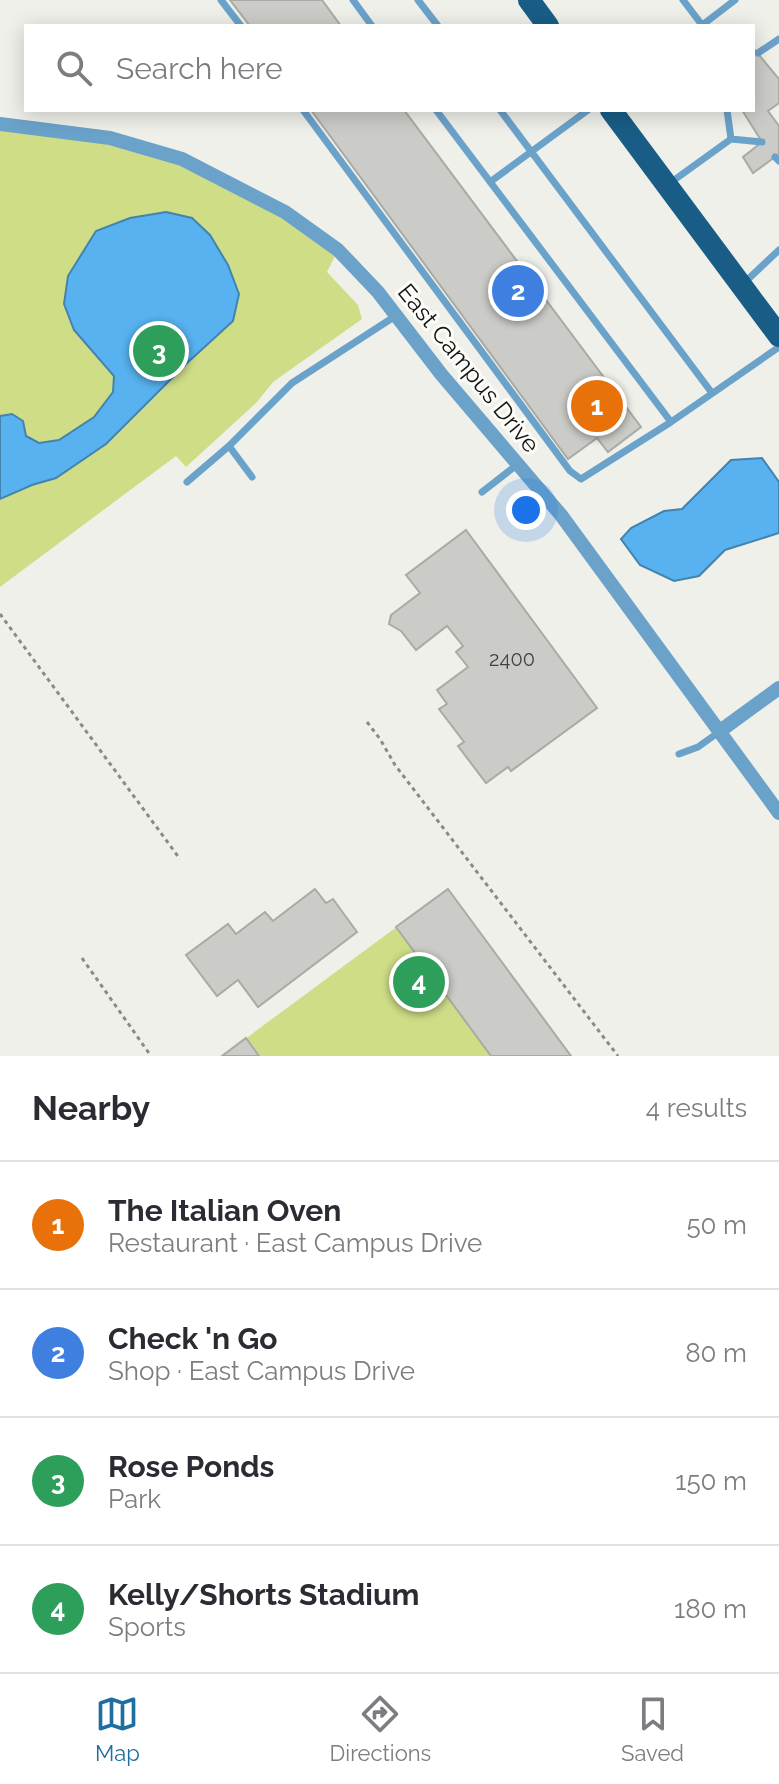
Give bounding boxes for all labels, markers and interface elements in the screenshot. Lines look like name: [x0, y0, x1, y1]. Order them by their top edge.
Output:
search box: [24, 24, 755, 112]
icon: search: [52, 46, 96, 90]
text: Search here: [116, 51, 283, 86]
pin: 2: [492, 261, 544, 321]
street label: East Campus Drive: [392, 278, 546, 458]
pin: 3: [133, 321, 185, 381]
pin: 1: [571, 376, 623, 436]
your location: [506, 490, 546, 530]
house number: 2400: [489, 647, 535, 671]
pin: 4: [393, 952, 445, 1012]
text: Nearby: [32, 1088, 150, 1128]
text: 4 results: [646, 1093, 747, 1123]
text: The Italian Oven: [108, 1193, 341, 1228]
text: 1: [52, 1210, 64, 1240]
text: 50 m: [686, 1210, 747, 1240]
text: Restaurant · East Campus Drive: [108, 1228, 482, 1258]
text: Check 'n Go: [108, 1321, 277, 1356]
text: 2: [51, 1338, 65, 1368]
text: 80 m: [685, 1338, 747, 1368]
text: Shop · East Campus Drive: [108, 1356, 415, 1386]
text: Rose Ponds: [108, 1449, 274, 1484]
text: 3: [51, 1466, 65, 1496]
text: 150 m: [675, 1466, 747, 1496]
text: Park: [108, 1484, 161, 1514]
text: Kelly/Shorts Stadium: [108, 1577, 419, 1612]
text: 4: [51, 1594, 65, 1624]
text: 180 m: [674, 1594, 747, 1624]
text: Sports: [108, 1612, 186, 1642]
tab: Map: [95, 1692, 140, 1766]
tab: Directions: [330, 1692, 431, 1766]
tab: Saved: [621, 1692, 684, 1766]

